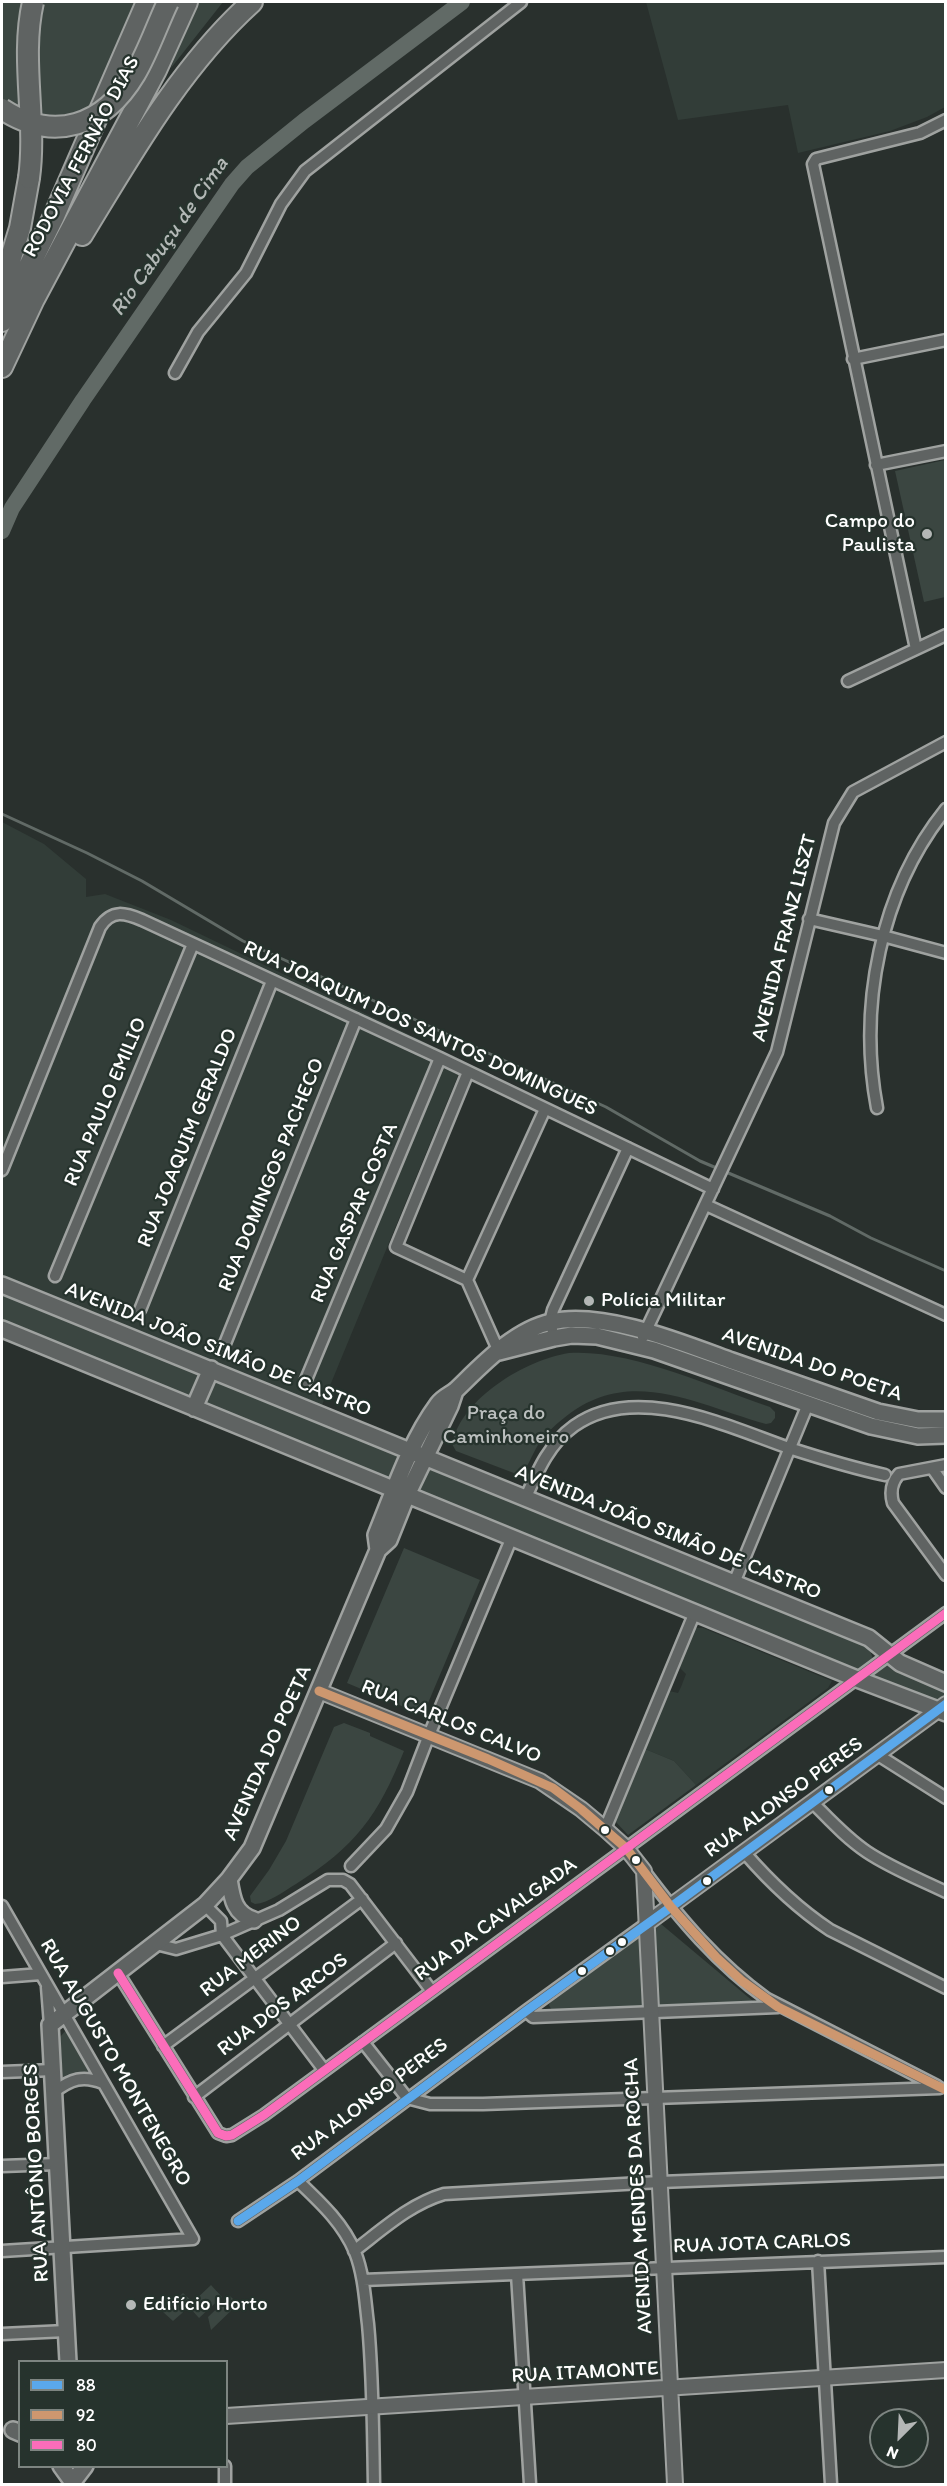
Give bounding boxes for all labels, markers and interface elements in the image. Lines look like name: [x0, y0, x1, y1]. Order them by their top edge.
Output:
street label: RODOVIA FERNÃO DIAS: [18, 52, 146, 262]
water label: Rio Cabuçu de Cima: [105, 152, 235, 322]
place label: Campo do Paulista: [825, 509, 915, 559]
marker: Campo do Paulista: [920, 527, 934, 541]
street label: AVENIDA FRANZ LISZT: [747, 832, 823, 1044]
street label: RUA JOAQUIM DOS SANTOS DOMINGUES: [239, 936, 601, 1122]
street label: RUA PAULO EMILIO: [59, 1014, 153, 1190]
street label: RUA JOAQUIM GERALDO: [132, 1025, 244, 1251]
street label: RUA DOMINGOS PACHECO: [214, 1054, 330, 1296]
street label: RUA GASPAR COSTA: [306, 1119, 404, 1307]
street label: AVENIDA JOÃO SIMÃO DE CASTRO: [61, 1277, 375, 1423]
place label: Polícia Militar: [601, 1288, 725, 1314]
marker: Polícia Militar: [582, 1294, 596, 1308]
street label: AVENIDA DO POETA: [719, 1322, 905, 1408]
park label: Praça do Caminhoneiro: [443, 1401, 569, 1451]
street label: AVENIDA JOÃO SIMÃO DE CASTRO: [511, 1460, 825, 1606]
street label: AVENIDA DO POETA: [218, 1662, 318, 1844]
street label: RUA CARLOS CALVO: [357, 1674, 545, 1770]
street label: RUA ALONSO PERES: [700, 1732, 868, 1864]
unlabelled marker: [823, 1784, 835, 1796]
unlabelled marker: [599, 1824, 611, 1836]
street label: RUA DA CAVALGADA: [410, 1853, 582, 1987]
unlabelled marker: [630, 1854, 642, 1866]
unlabelled marker: [701, 1875, 713, 1887]
street label: RUA MERINO: [195, 1911, 307, 2003]
street label: RUA AUGUSTO MONTENEGRO: [34, 1935, 196, 2191]
unlabelled marker: [616, 1936, 628, 1948]
unlabelled marker: [604, 1945, 616, 1957]
street label: RUA DOS ARCOS: [213, 1948, 353, 2062]
unlabelled marker: [576, 1965, 588, 1977]
street label: RUA ALONSO PERES: [287, 2033, 453, 2167]
street label: AVENIDA MENDES DA ROCHA: [619, 2057, 659, 2335]
street label: RUA ANTÔNIO BORGES: [19, 2063, 55, 2283]
street label: RUA JOTA CARLOS: [673, 2228, 851, 2260]
place label: Edifício Horto: [143, 2292, 268, 2318]
marker: Edifício Horto: [124, 2298, 138, 2312]
street label: RUA ITAMONTE: [511, 2357, 659, 2389]
legend: [18, 2360, 228, 2468]
text: 88: [76, 2374, 96, 2396]
text: 92: [76, 2404, 95, 2426]
north arrow: [869, 2408, 929, 2468]
text: 80: [76, 2434, 97, 2456]
text: N: [883, 2442, 901, 2464]

